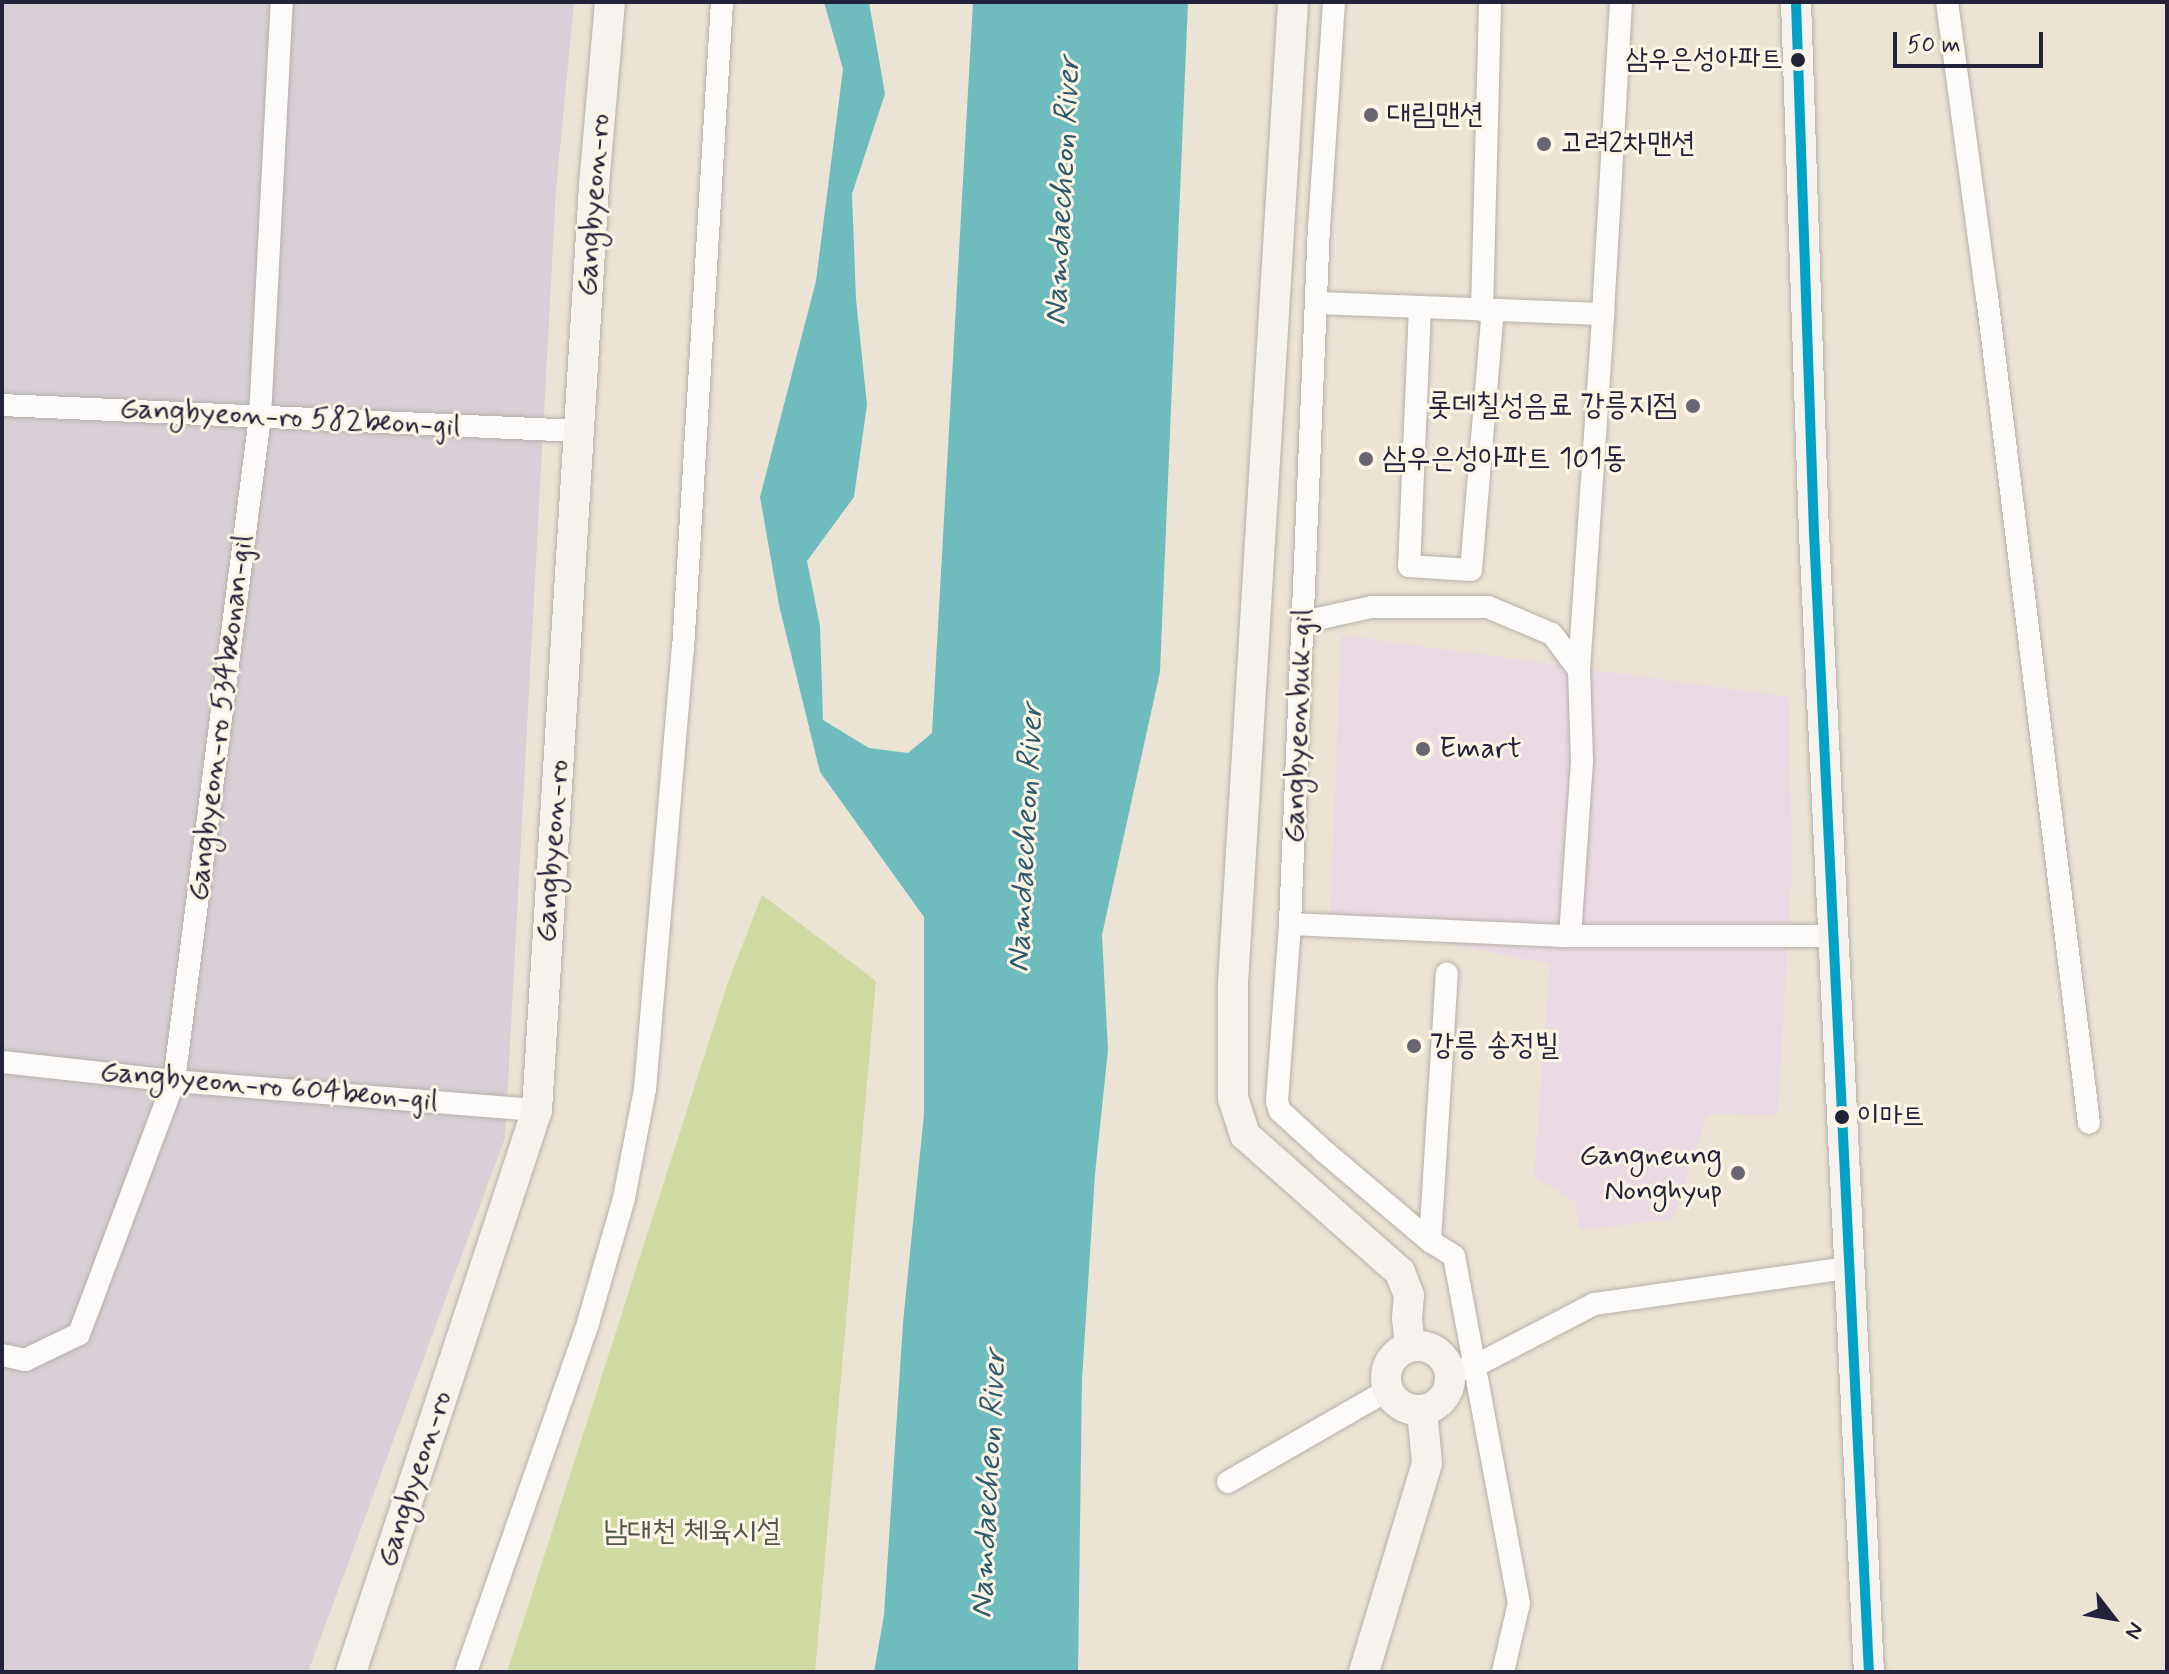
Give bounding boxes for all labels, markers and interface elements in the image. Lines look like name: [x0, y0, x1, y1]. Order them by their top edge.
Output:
scale bar: [1897, 16, 2047, 66]
text: 50 m: [1907, 30, 1961, 61]
place label: 삼우은성아파트: [1625, 43, 1783, 77]
marker: 삼우은성아파트: [1790, 52, 1806, 68]
water label: Namdaecheon River: [1037, 54, 1089, 328]
place label: 대림맨션: [1387, 97, 1484, 133]
marker: 대림맨션: [1362, 106, 1380, 124]
street label: Gangbyeon-ro: [570, 112, 618, 298]
place label: 고려2차맨션: [1560, 126, 1695, 162]
marker: 고려2차맨션: [1535, 135, 1553, 153]
place label: 롯데칠성음료 강릉지점: [1427, 388, 1677, 424]
street label: Gangbyeon-ro 582beon-gil: [119, 391, 461, 445]
marker: 롯데칠성음료 강릉지점: [1684, 397, 1702, 415]
place label: 삼우은성아파트 101동: [1382, 441, 1627, 477]
marker: 삼우은성아파트 101동: [1357, 450, 1375, 468]
street label: Gangbyeon-ro 534beonan-gil: [181, 533, 261, 903]
street label: Gangbyeonbuk-gil: [1277, 608, 1321, 844]
water label: Namdaecheon River: [1000, 701, 1052, 975]
place label: Emart: [1439, 731, 1522, 767]
marker: Emart: [1414, 740, 1432, 758]
street label: Gangbyeon-ro: [529, 758, 577, 944]
place label: 강릉 송정빌: [1430, 1028, 1559, 1064]
marker: 강릉 송정빌: [1405, 1037, 1423, 1055]
street label: Gangbyeon-ro 604beon-gil: [98, 1054, 440, 1120]
place label: 이마트: [1857, 1100, 1925, 1134]
marker: 이마트: [1834, 1109, 1850, 1125]
place label: Gangneung Nonghyup: [1579, 1138, 1722, 1208]
marker: Gangneung Nonghyup: [1729, 1164, 1747, 1182]
water label: Namdaecheon River: [963, 1347, 1015, 1621]
street label: Gangbyeon-ro: [370, 1386, 460, 1572]
park label: 남대천 체육시설: [603, 1514, 781, 1550]
north arrow: [2073, 1578, 2153, 1658]
text: N: [2118, 1617, 2149, 1644]

